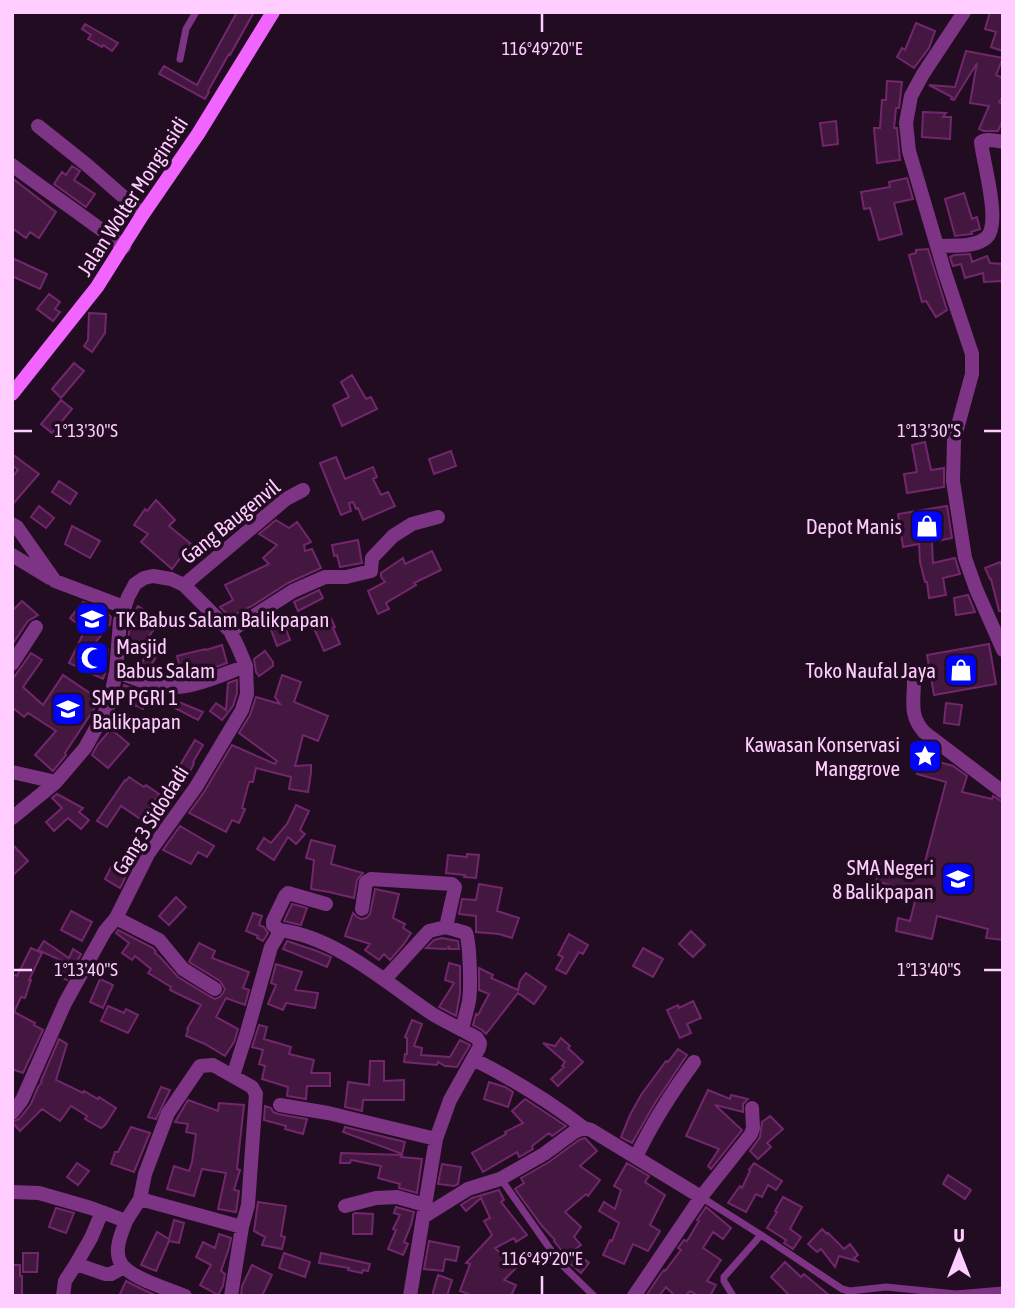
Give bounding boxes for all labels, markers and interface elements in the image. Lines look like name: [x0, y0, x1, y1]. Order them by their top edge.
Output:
text: 116°49'20"E: [502, 38, 583, 59]
street label: Jalan Wolter Monginsidi: [72, 112, 192, 280]
text: 1°13'30"S: [54, 420, 118, 441]
text: 1°13'30"S: [897, 420, 961, 441]
street label: Gang Baugenvil: [176, 474, 285, 568]
shop icon: Depot Manis: [908, 507, 946, 545]
place label: Depot Manis: [806, 514, 902, 538]
school or university icon: TK Babus Salam Balikpapan: [73, 600, 111, 638]
place label: TK Babus Salam Balikpapan: [116, 607, 329, 631]
place label: Masjid Babus Salam: [116, 634, 215, 682]
mosque icon: Masjid Babus Salam: [73, 639, 111, 677]
shop icon: Toko Naufal Jaya: [942, 651, 980, 689]
place label: Toko Naufal Jaya: [806, 658, 936, 682]
place label: SMP PGRI 1 Balikpapan: [92, 685, 181, 733]
school or university icon: SMP PGRI 1 Balikpapan: [49, 690, 87, 728]
place label: Kawasan Konservasi Manggrove: [745, 732, 900, 780]
place icon: Kawasan Konservasi Manggrove: [906, 737, 944, 775]
street label: Gang 3 Sidodadi: [107, 761, 193, 879]
place label: SMA Negeri 8 Balikpapan: [832, 855, 934, 903]
school or university icon: SMA Negeri 8 Balikpapan: [939, 860, 977, 898]
text: 1°13'40"S: [54, 959, 118, 980]
text: 1°13'40"S: [897, 959, 961, 980]
north arrow: [924, 1217, 994, 1287]
text: U: [953, 1224, 965, 1246]
text: 116°49'20"E: [502, 1248, 583, 1269]

